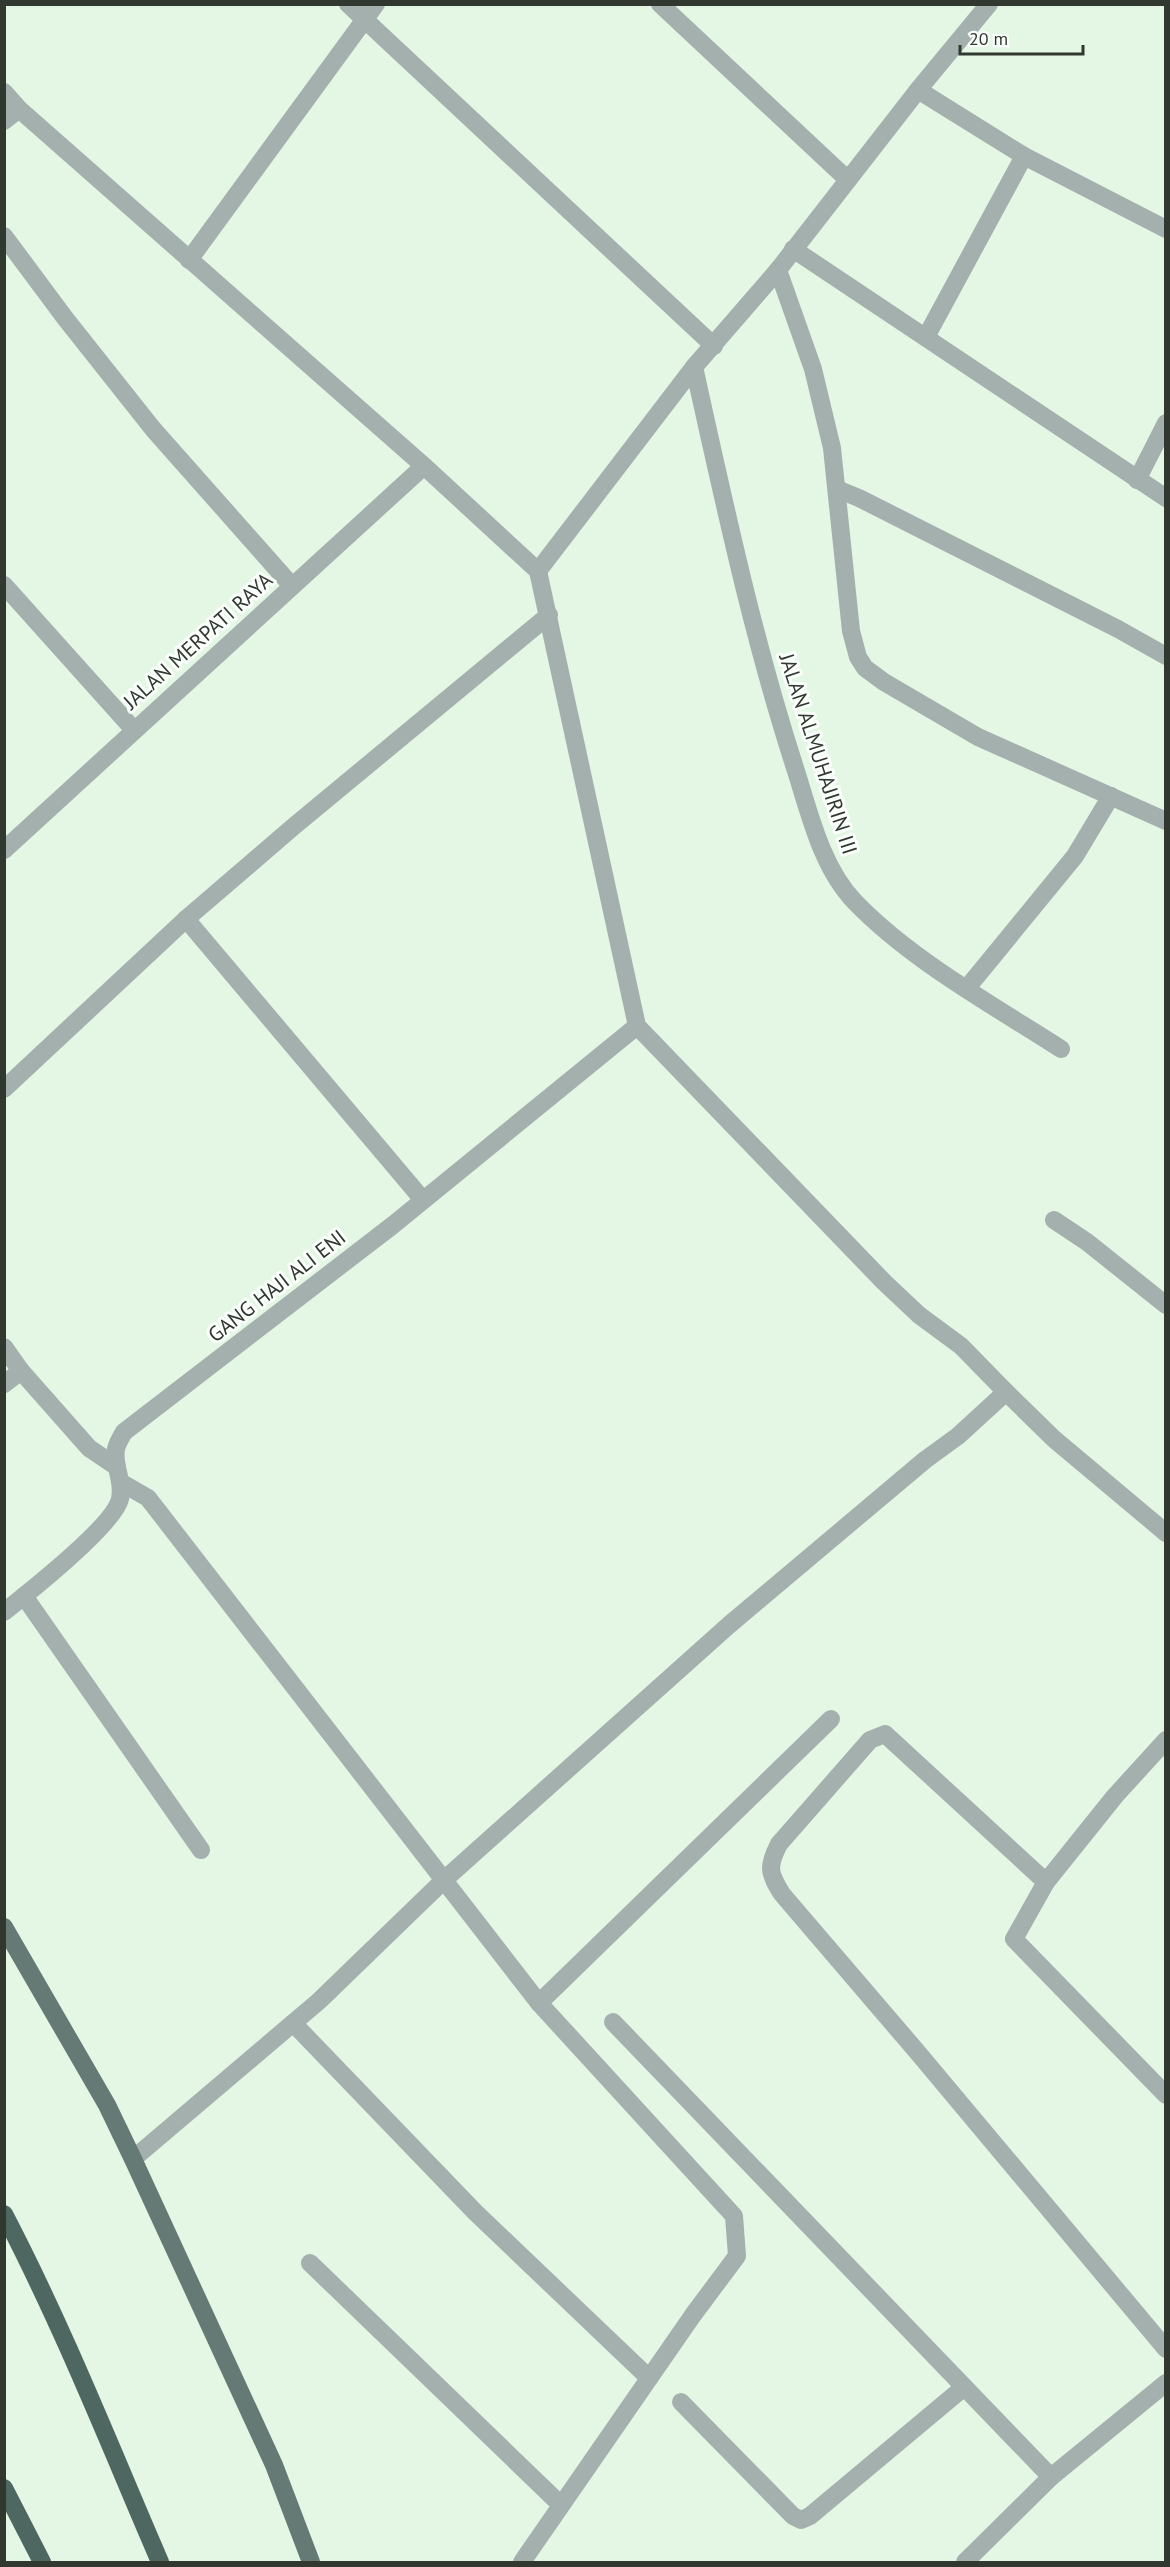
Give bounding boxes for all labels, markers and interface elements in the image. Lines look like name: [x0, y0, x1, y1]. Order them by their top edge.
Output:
scale bar: [960, 18, 1083, 56]
text: 20 m: [969, 27, 1008, 50]
street label: JALAN MERPATI RAYA: [117, 566, 278, 716]
street label: JALAN ALMUHAJIRIN III: [773, 649, 864, 858]
street label: GANG HAJI ALI ENI: [202, 1223, 351, 1348]

